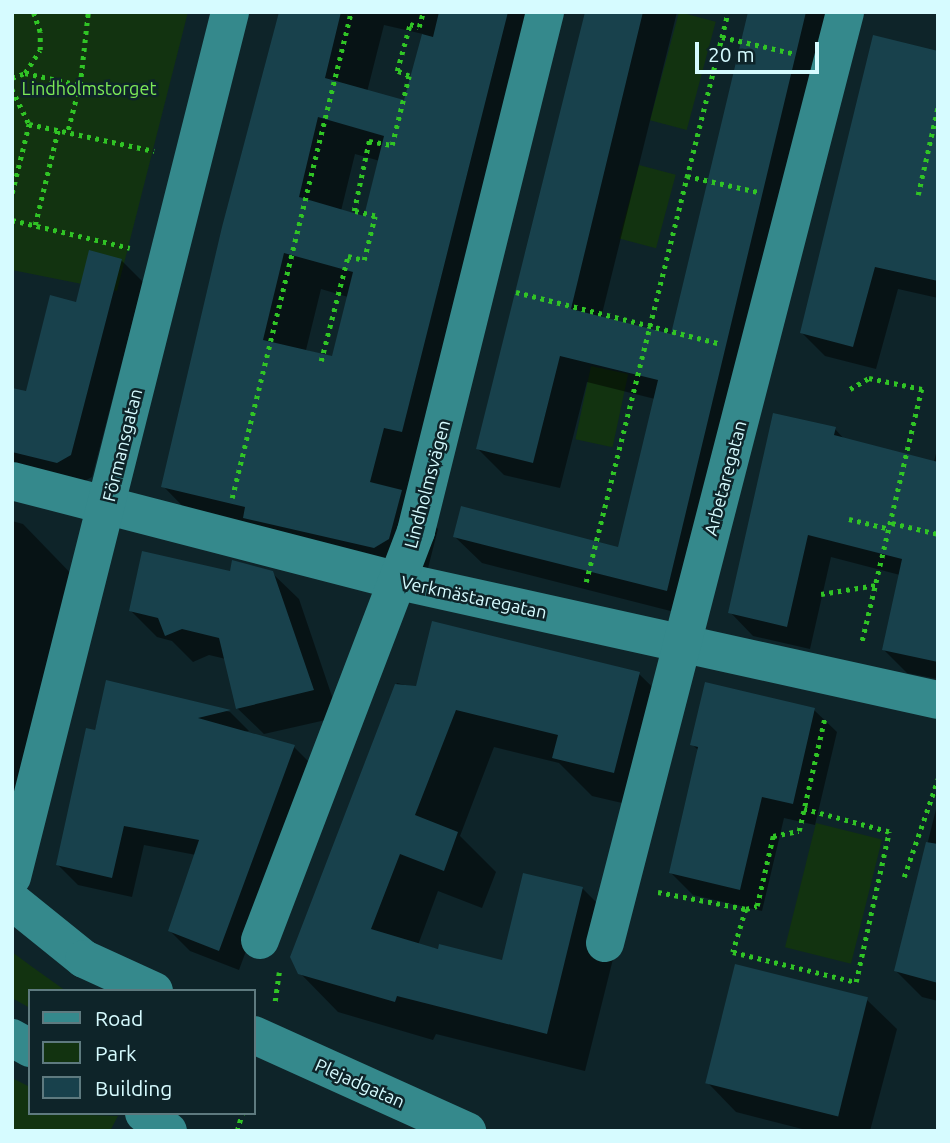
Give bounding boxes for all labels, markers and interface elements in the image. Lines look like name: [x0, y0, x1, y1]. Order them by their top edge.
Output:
scale bar: [698, 28, 822, 72]
text: 20 m: [708, 42, 755, 66]
park label: Lindholmstorget: [22, 77, 156, 99]
street label: Förmansgatan: [98, 386, 146, 504]
street label: Lindholmsvägen: [400, 418, 454, 550]
street label: Arbetaregatan: [699, 418, 751, 538]
street label: Verkmästaregatan: [399, 571, 549, 623]
legend: [28, 989, 256, 1115]
text: Road: [95, 1006, 143, 1030]
text: Park: [95, 1041, 137, 1065]
street label: Plejadgatan: [312, 1054, 408, 1112]
text: Building: [95, 1076, 172, 1100]

